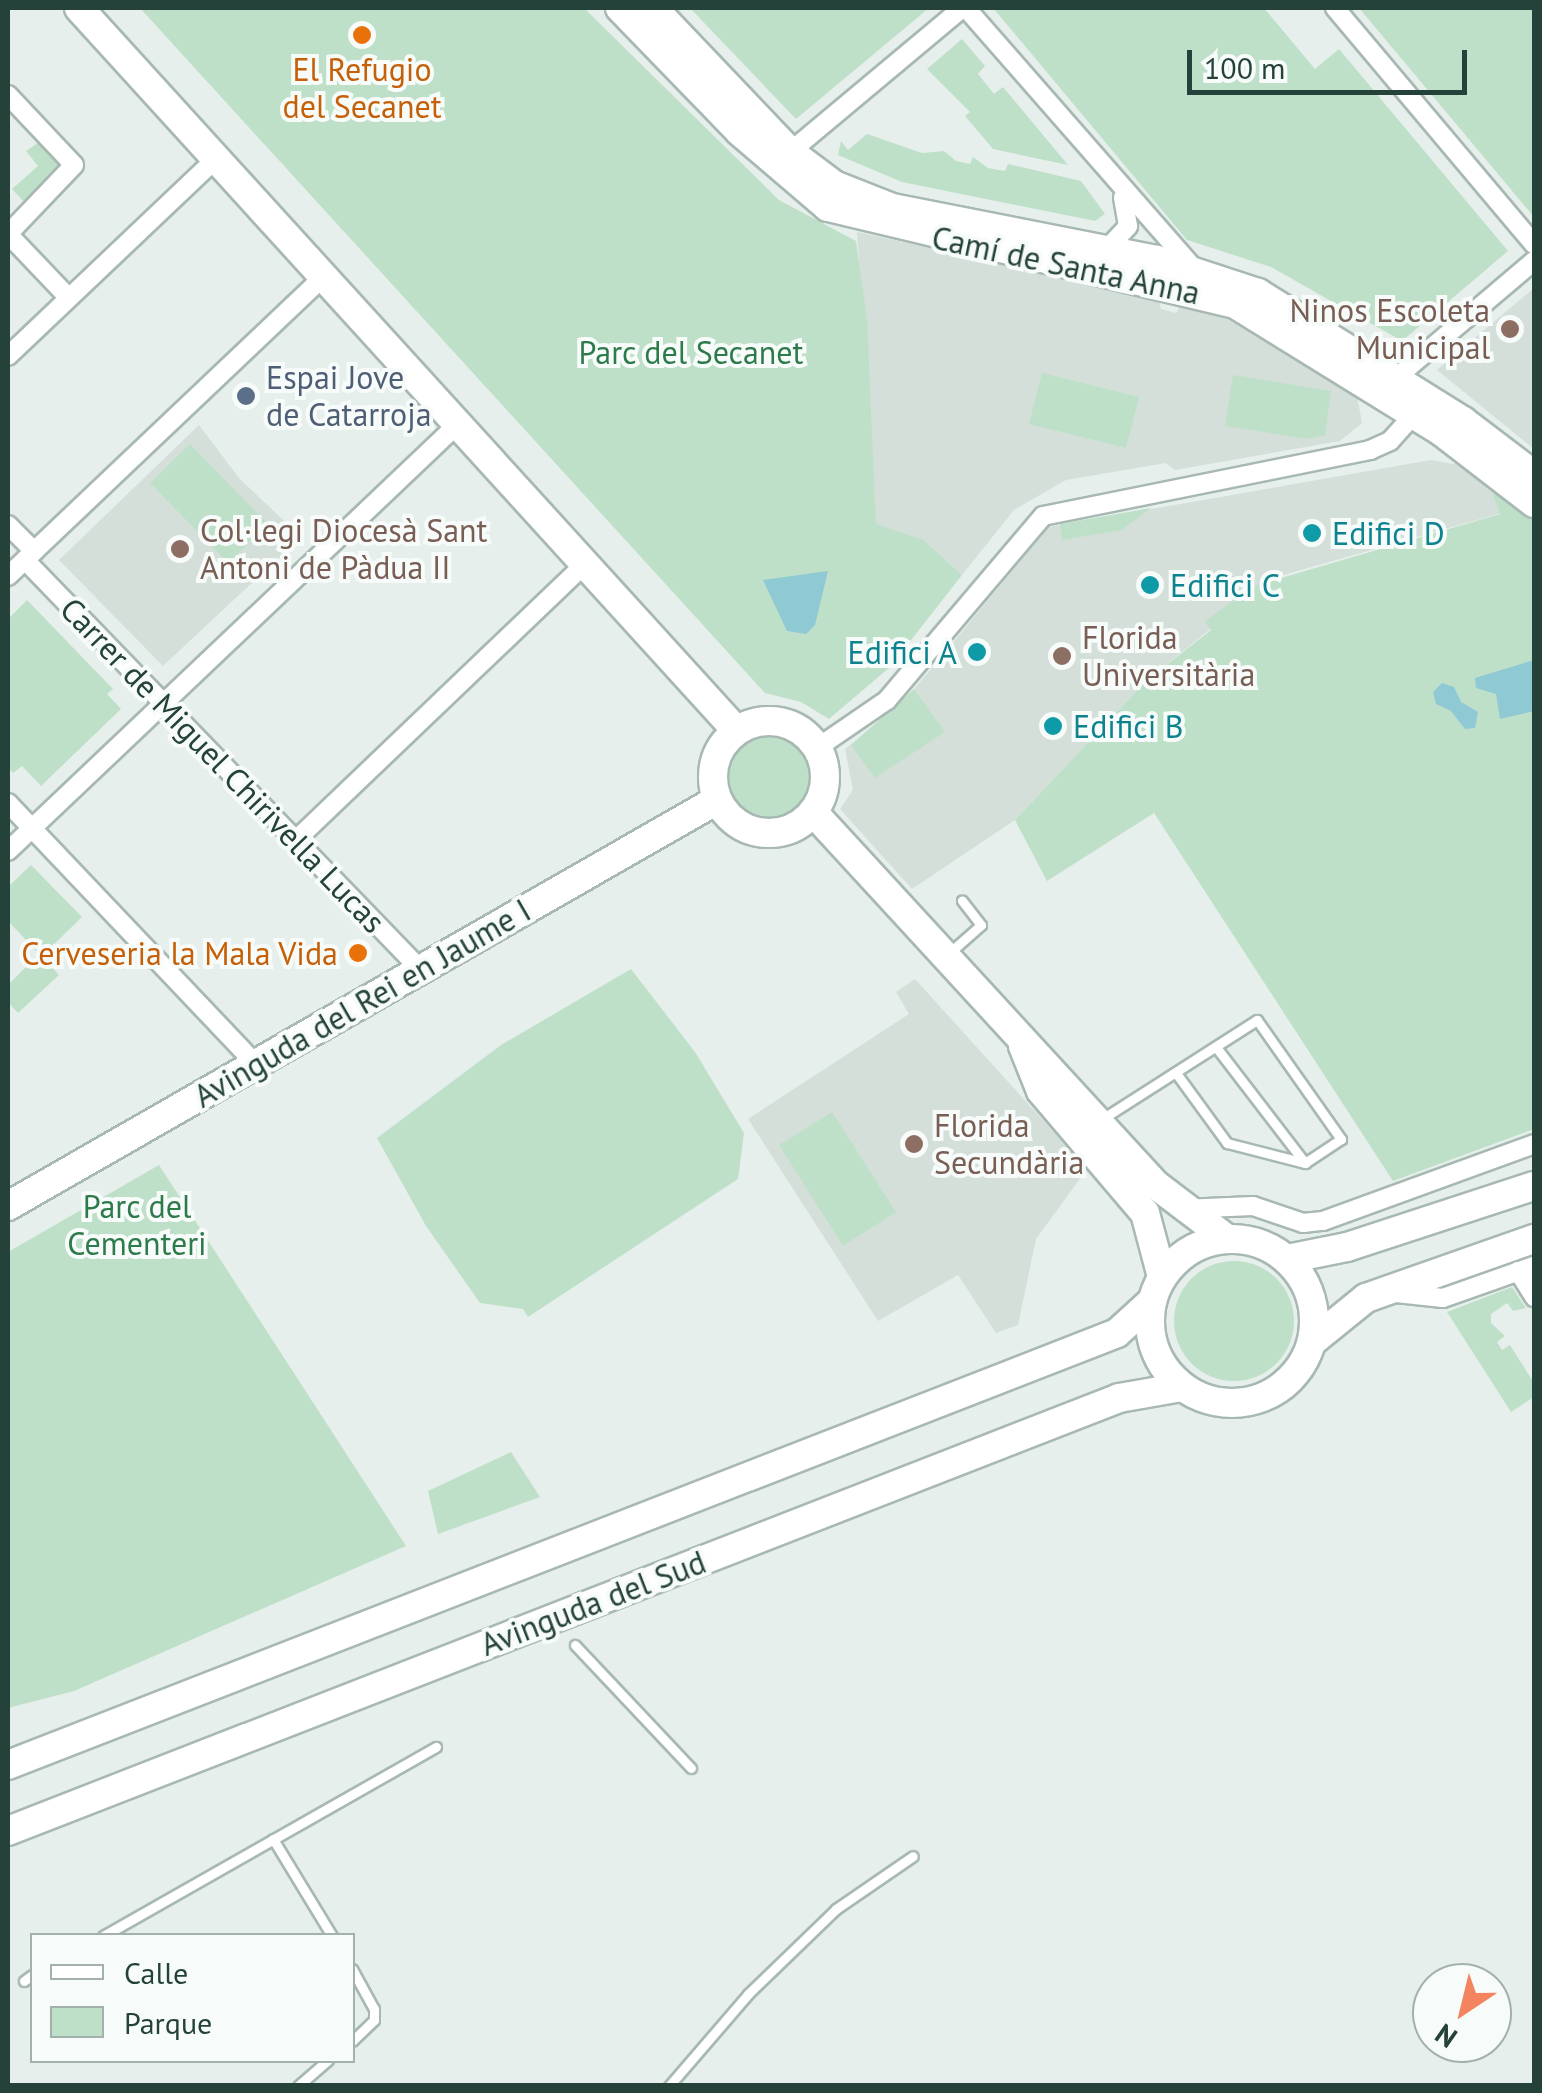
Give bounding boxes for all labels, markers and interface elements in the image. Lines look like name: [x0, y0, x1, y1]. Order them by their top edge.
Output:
marker: El Refugio del Secanet: [351, 24, 373, 46]
scale bar: [1192, 30, 1472, 92]
text: 100 m: [1204, 48, 1285, 87]
place label: El Refugio del Secanet: [282, 51, 442, 126]
street label: Camí de Santa Anna: [928, 218, 1204, 312]
place label: Ninos Escoleta Municipal: [1289, 292, 1490, 367]
marker: Ninos Escoleta Municipal: [1499, 318, 1521, 340]
park label: Parc del Secanet: [578, 333, 804, 371]
place label: Espai Jove de Catarroja: [266, 359, 432, 434]
marker: Espai Jove de Catarroja: [235, 385, 257, 407]
place label: Col·legi Diocesà Sant Antoni de Pàdua II: [200, 512, 487, 587]
place label: Edifici D: [1332, 514, 1445, 552]
marker: Edifici D: [1301, 522, 1323, 544]
marker: Col·legi Diocesà Sant Antoni de Pàdua II: [169, 538, 191, 560]
place label: Edifici C: [1170, 566, 1280, 604]
marker: Edifici C: [1139, 574, 1161, 596]
street label: Carrer de Miguel Chirivella Lucas: [53, 590, 393, 940]
place label: Florida Universitària: [1082, 619, 1255, 694]
place label: Edifici A: [847, 633, 957, 671]
marker: Edifici A: [966, 641, 988, 663]
marker: Florida Universitària: [1051, 645, 1073, 667]
place label: Edifici B: [1073, 707, 1183, 745]
marker: Edifici B: [1042, 715, 1064, 737]
street label: Avinguda del Rei en Jaume I: [187, 891, 537, 1115]
place label: Cerveseria la Mala Vida: [20, 934, 338, 972]
marker: Cerveseria la Mala Vida: [347, 942, 369, 964]
place label: Florida Secundària: [934, 1107, 1084, 1182]
marker: Florida Secundària: [903, 1133, 925, 1155]
park label: Parc del Cementeri: [67, 1188, 207, 1263]
street label: Avinguda del Sud: [475, 1542, 711, 1664]
legend: [30, 1933, 355, 2063]
text: Calle: [124, 1953, 188, 1992]
north arrow: [1412, 1963, 1512, 2063]
text: Parque: [124, 2003, 212, 2042]
text: N: [1428, 2016, 1464, 2057]

